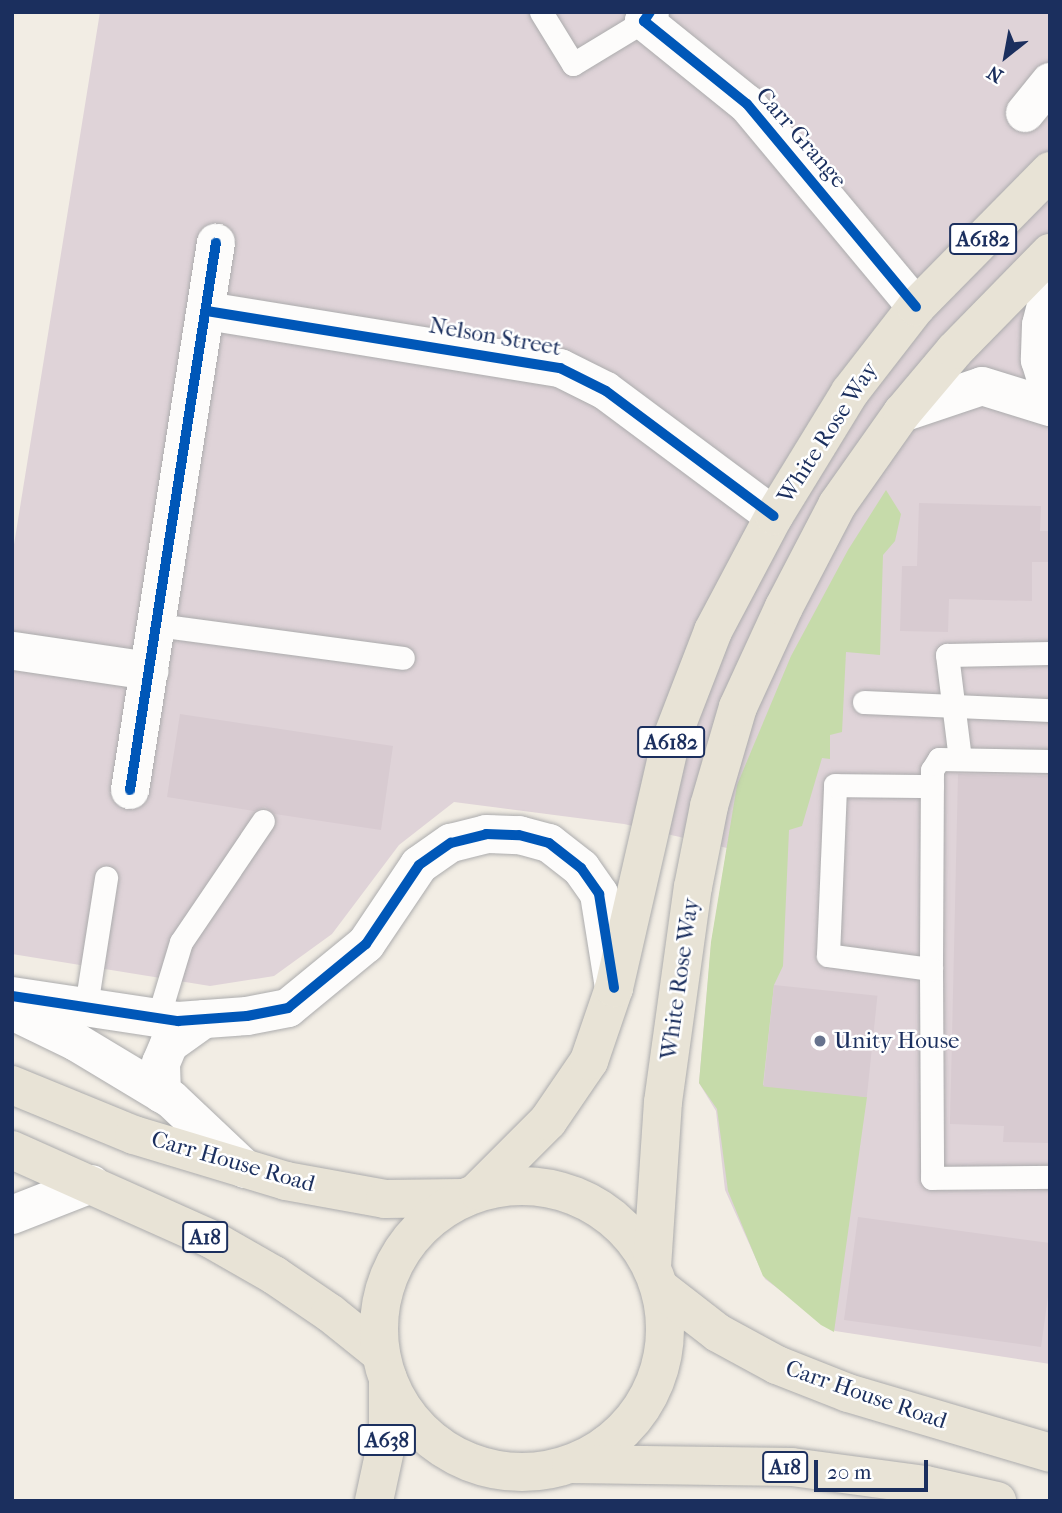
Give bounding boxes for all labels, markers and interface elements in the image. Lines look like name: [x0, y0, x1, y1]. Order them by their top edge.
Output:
north arrow: [971, 21, 1041, 91]
text: N: [983, 61, 1007, 87]
street label: Carr Grange: [750, 82, 852, 194]
road number: A6182: [948, 222, 1018, 256]
street label: Nelson Street: [427, 312, 563, 362]
street label: White Rose Way: [772, 357, 884, 509]
road number: A6182: [636, 724, 706, 760]
street label: White Rose Way: [655, 896, 705, 1062]
place label: Unity House: [834, 1027, 960, 1055]
marker: Unity House: [812, 1033, 828, 1049]
street label: Carr House Road: [148, 1125, 318, 1199]
road number: A18: [180, 1220, 230, 1254]
street label: Carr House Road: [782, 1354, 950, 1436]
road number: A638: [357, 1422, 417, 1458]
scale bar: [817, 1446, 931, 1490]
road number: A18: [760, 1450, 810, 1484]
text: 20 m: [827, 1460, 871, 1484]

